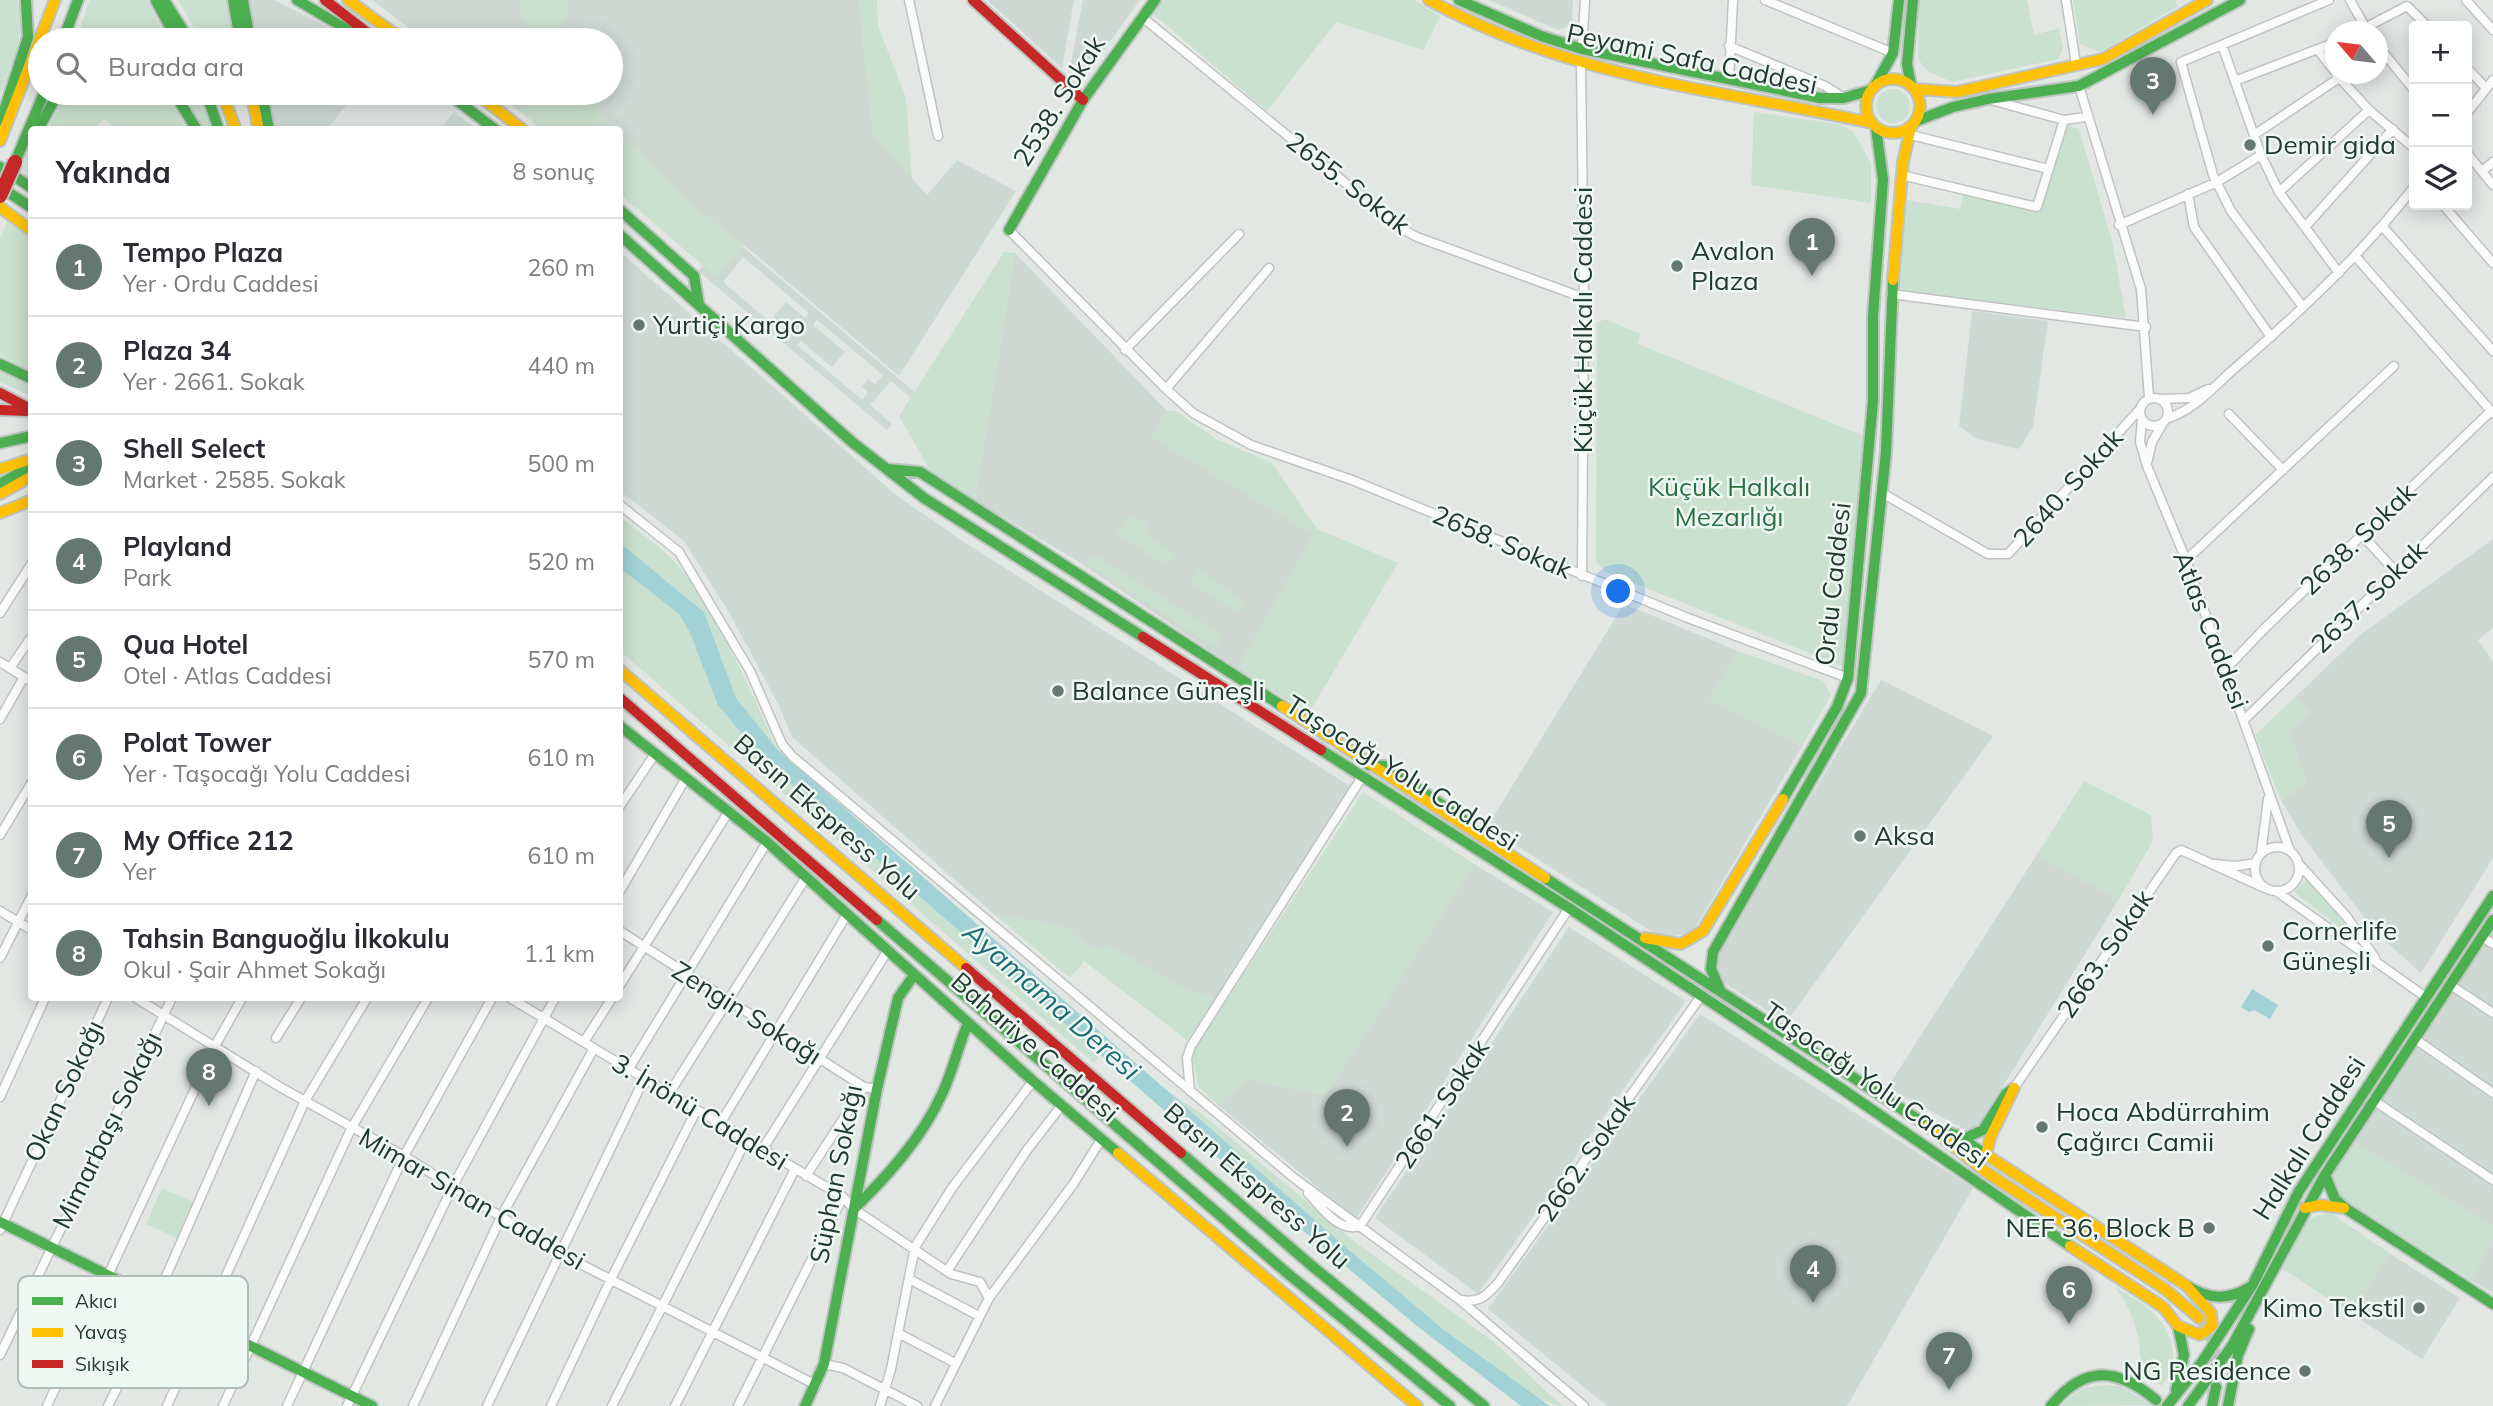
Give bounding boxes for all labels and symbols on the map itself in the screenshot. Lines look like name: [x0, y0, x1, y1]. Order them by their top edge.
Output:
street label: Peyami Safa Caddesi: [1564, 16, 1820, 101]
north arrow: [2325, 21, 2388, 84]
street label: 2538. Sokak: [1005, 29, 1112, 172]
pin: 3: [2130, 57, 2176, 115]
street label: 2655. Sokak: [1280, 124, 1417, 242]
place label: Demir gida: [2264, 128, 2396, 161]
marker: Demir gida: [2242, 137, 2258, 153]
street label: Küçük Halkalı Caddesi: [1566, 187, 1599, 453]
pin: 1: [1789, 218, 1835, 276]
place label: Avalon Plaza: [1691, 234, 1775, 297]
marker: Avalon Plaza: [1669, 258, 1685, 274]
place label: Yurtiçi Kargo: [652, 308, 805, 341]
marker: Yurtiçi Kargo: [631, 317, 647, 333]
street label: 2640. Sokak: [2006, 421, 2130, 554]
park label: Küçük Halkalı Mezarlığı: [1648, 470, 1810, 533]
street label: 2638. Sokak: [2293, 475, 2423, 602]
street label: 2658. Sokak: [1427, 497, 1578, 586]
street label: Ordu Caddesi: [1808, 501, 1857, 667]
street label: 2637. Sokak: [2304, 533, 2434, 660]
street label: Atlas Caddesi: [2166, 546, 2257, 714]
your location: [1601, 574, 1635, 608]
place label: Balance Güneşli: [1072, 674, 1265, 707]
marker: Balance Güneşli: [1050, 683, 1066, 699]
street label: Taşocağı Yolu Caddesi: [1280, 688, 1525, 858]
street label: Basın Ekspress Yolu: [727, 726, 928, 907]
pin: 5: [2366, 800, 2412, 858]
place label: Aksa: [1874, 819, 1935, 852]
marker: Aksa: [1852, 828, 1868, 844]
street label: 2663. Sokak: [2049, 882, 2160, 1024]
water label: Ayamama Deresi: [956, 914, 1148, 1087]
place label: Cornerlife Güneşli: [2282, 914, 2397, 977]
marker: Cornerlife Güneşli: [2260, 938, 2276, 954]
street label: Zengin Sokağı: [666, 953, 828, 1072]
street label: Bahariye Caddesi: [945, 965, 1126, 1129]
street label: Taşocağı Yolu Caddesi: [1757, 994, 1996, 1175]
street label: Okan Sokağı: [16, 1015, 111, 1167]
street label: Mimarbaşı Sokağı: [45, 1026, 169, 1234]
street label: 2661. Sokak: [1387, 1032, 1496, 1175]
street label: 3. İnönü Caddesi: [606, 1046, 794, 1177]
pin: 8: [186, 1048, 232, 1106]
street label: Halkalı Caddesi: [2245, 1050, 2372, 1226]
street label: Süphan Sokağı: [802, 1082, 869, 1266]
street label: 2662. Sokak: [1530, 1087, 1642, 1228]
pin: 2: [1324, 1089, 1370, 1147]
street label: Basın Ekspress Yolu: [1157, 1095, 1358, 1276]
place label: Hoca Abdürrahim Çağırcı Camii: [2056, 1095, 2270, 1158]
marker: Hoca Abdürrahim Çağırcı Camii: [2034, 1119, 2050, 1135]
street label: Mimar Sinan Caddesi: [353, 1120, 591, 1277]
place label: NEF 36, Block B: [2006, 1211, 2195, 1244]
marker: NEF 36, Block B: [2201, 1220, 2217, 1236]
pin: 4: [1790, 1245, 1836, 1303]
pin: 6: [2046, 1266, 2092, 1324]
legend: [18, 1276, 248, 1388]
text: Akıcı: [75, 1289, 117, 1313]
place label: Kimo Tekstil: [2262, 1291, 2405, 1324]
marker: Kimo Tekstil: [2411, 1300, 2427, 1316]
text: Yavaş: [74, 1320, 127, 1344]
pin: 7: [1926, 1332, 1972, 1390]
text: Sıkışık: [75, 1352, 130, 1376]
place label: NG Residence: [2123, 1354, 2291, 1387]
marker: NG Residence: [2297, 1363, 2313, 1379]

